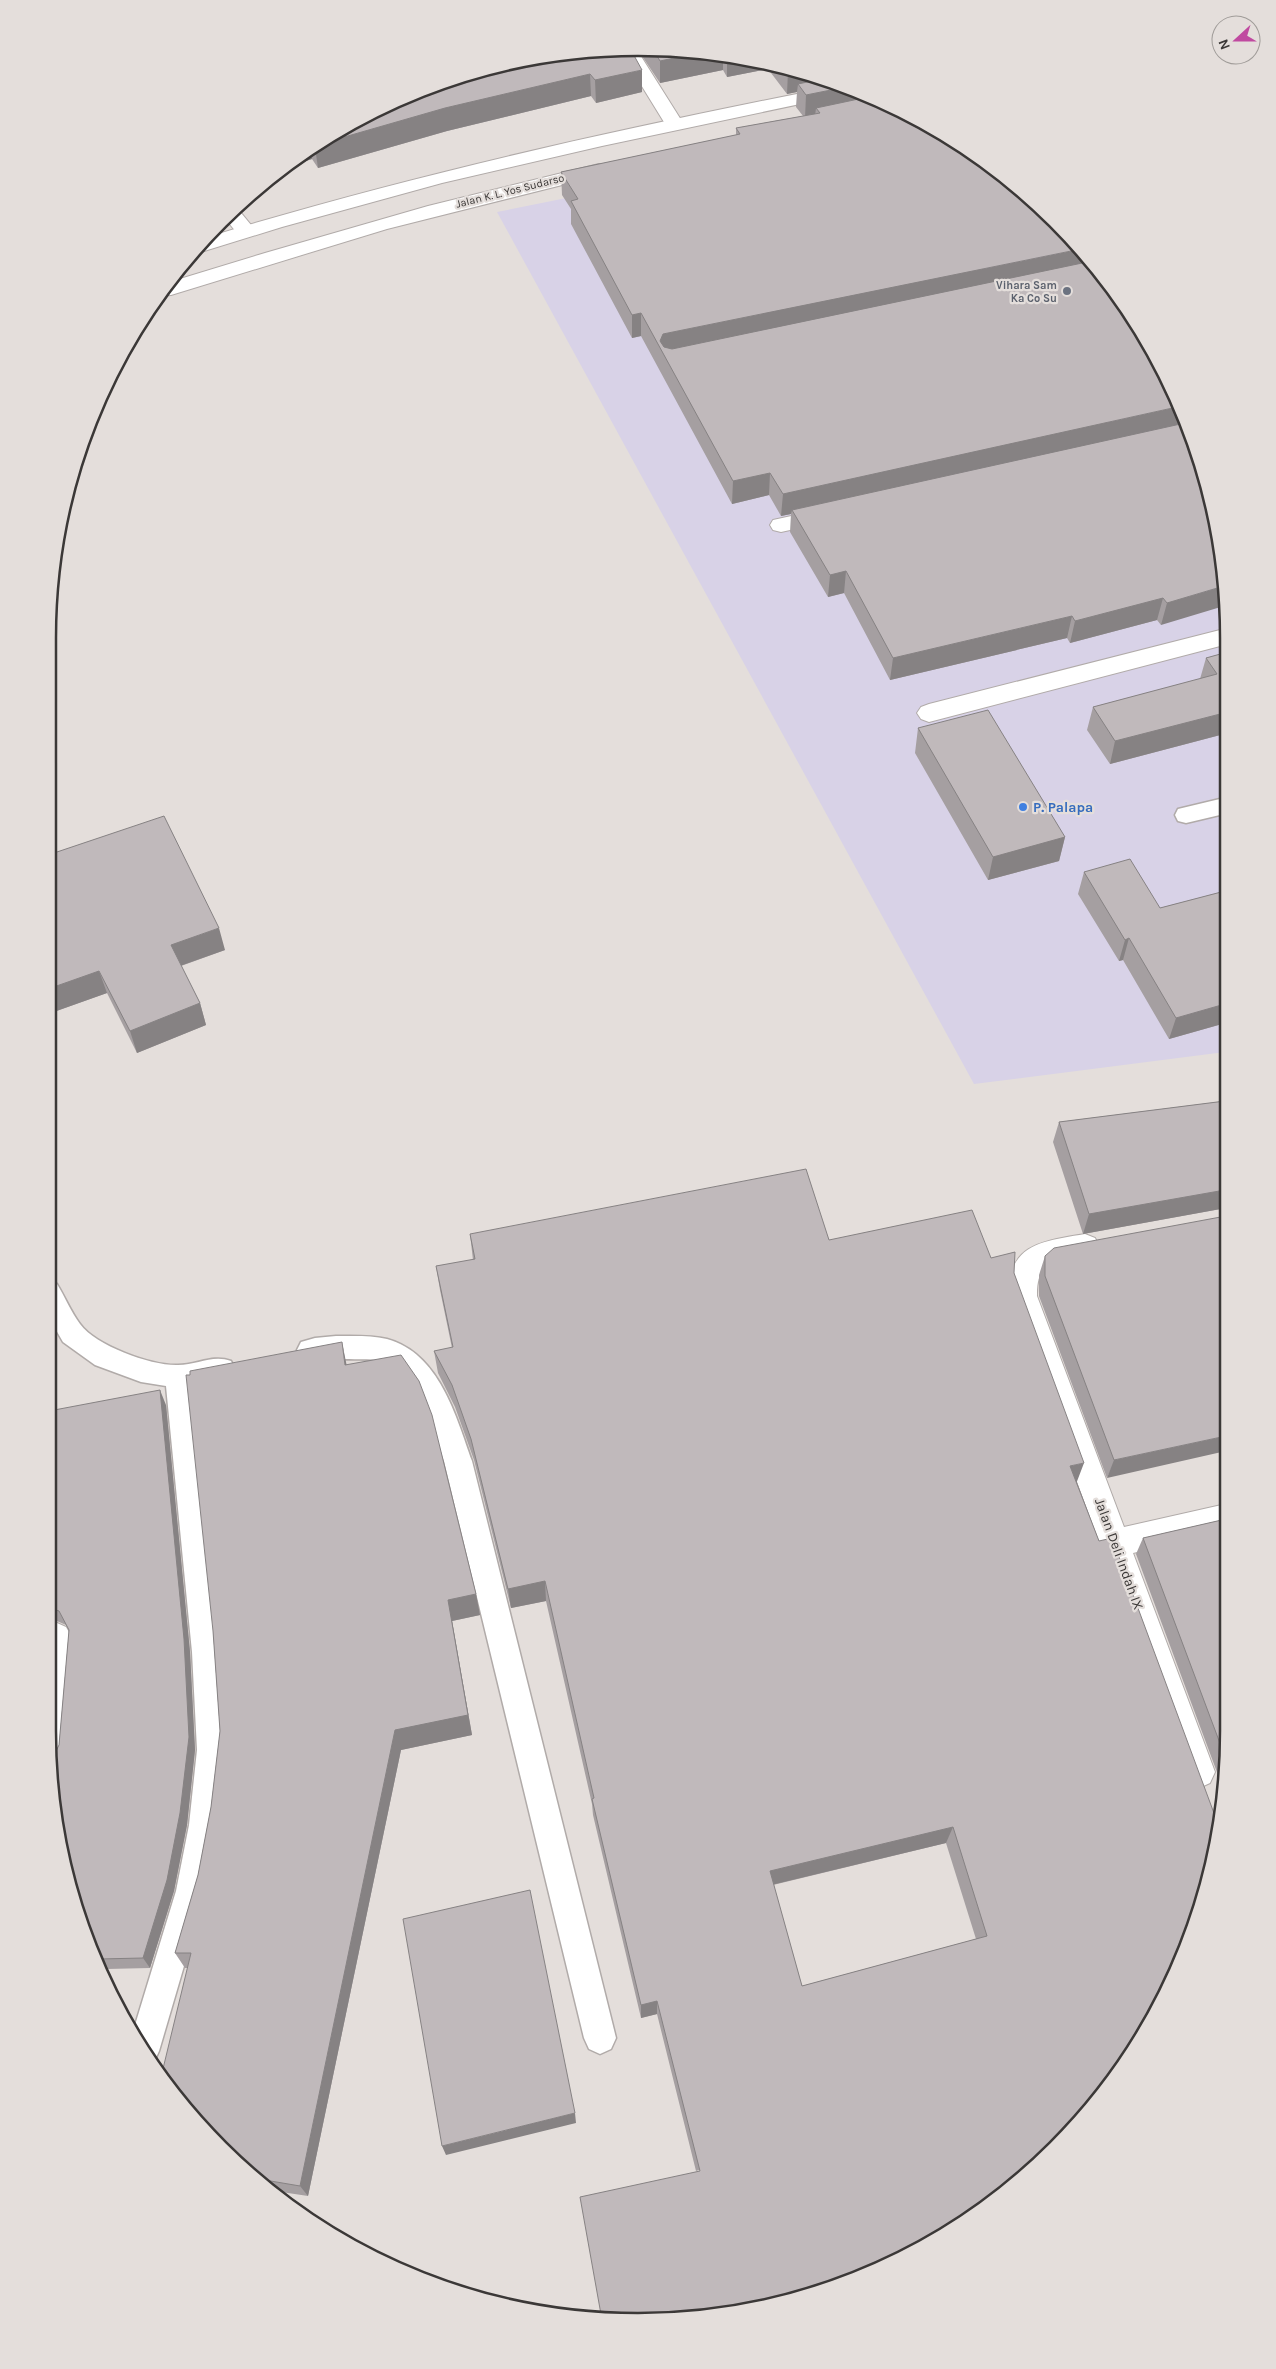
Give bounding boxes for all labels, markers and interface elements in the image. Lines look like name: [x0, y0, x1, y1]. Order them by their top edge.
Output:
north arrow: [1211, 15, 1261, 65]
text: N: [1215, 37, 1234, 52]
street label: Jalan K. L. Yos Sudarso: [454, 171, 566, 211]
place label: Vihara Sam Ka Co Su: [996, 279, 1057, 305]
marker: Vihara Sam Ka Co Su: [1061, 285, 1073, 297]
place label: P. Palapa: [1033, 799, 1093, 816]
marker: P. Palapa: [1017, 801, 1029, 813]
street label: Jalan Deli Indah IX: [1091, 1496, 1147, 1612]

